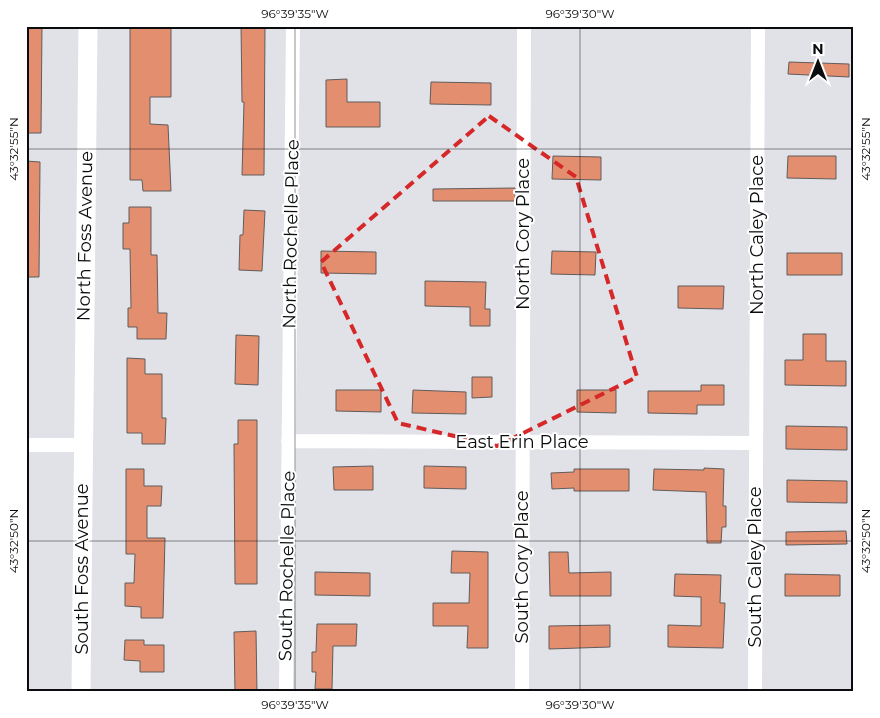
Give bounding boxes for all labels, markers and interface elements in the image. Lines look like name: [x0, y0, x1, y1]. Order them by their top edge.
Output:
text: 96°39'35"W: [261, 6, 329, 21]
text: 96°39'30"W: [545, 6, 615, 21]
north arrow: [792, 38, 842, 88]
text: N: [812, 40, 824, 58]
text: 43°32'55"N: [6, 117, 21, 181]
text: 43°32'55"N: [858, 117, 873, 181]
street label: North Rochelle Place: [278, 139, 304, 329]
street label: North Foss Avenue: [73, 151, 97, 321]
street label: North Caley Place: [746, 155, 768, 315]
street label: North Cory Place: [512, 158, 534, 310]
street label: East Erin Place: [455, 431, 589, 453]
street label: South Rochelle Place: [274, 470, 300, 661]
street label: South Foss Avenue: [71, 483, 93, 655]
street label: South Caley Place: [744, 486, 766, 648]
street label: South Cory Place: [511, 490, 533, 644]
text: 43°32'50"N: [6, 509, 21, 573]
text: 43°32'50"N: [858, 509, 873, 573]
text: 96°39'35"W: [261, 697, 329, 712]
text: 96°39'30"W: [545, 697, 615, 712]

